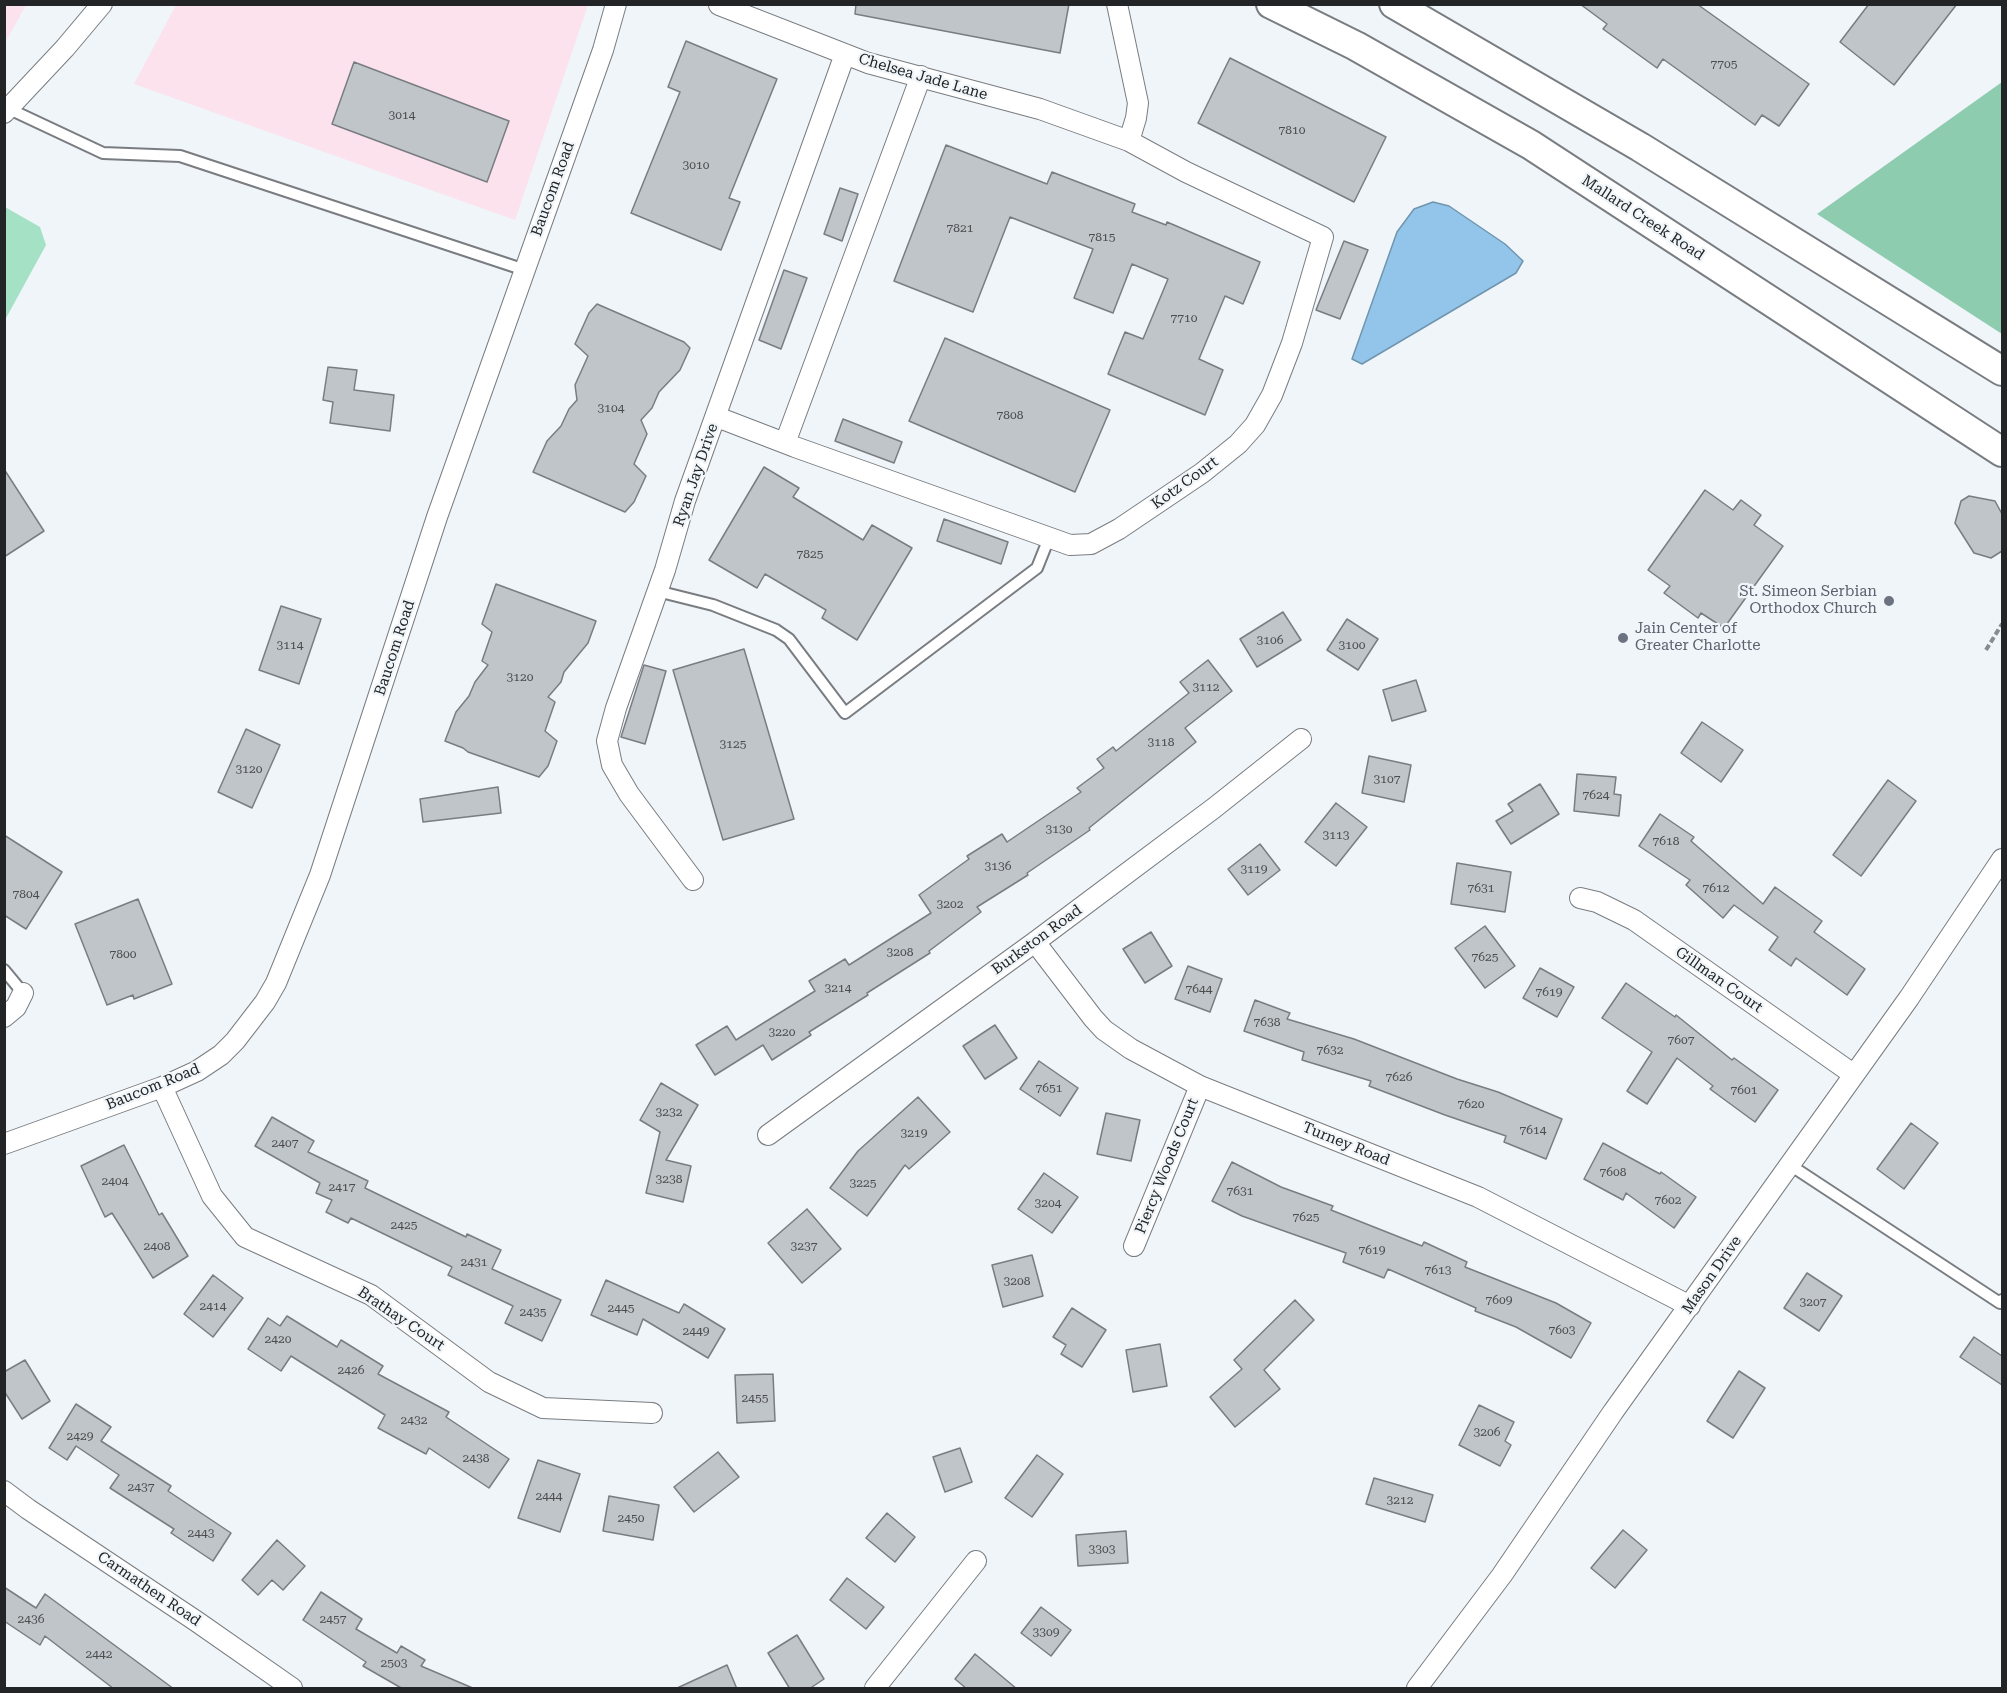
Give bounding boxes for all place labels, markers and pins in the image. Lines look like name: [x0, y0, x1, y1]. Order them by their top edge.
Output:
place label: St. Simeon Serbian Orthodox Church: [1739, 583, 1877, 618]
marker: St. Simeon Serbian Orthodox Church: [1882, 594, 1896, 608]
place label: Jain Center of Greater Charlotte: [1635, 620, 1761, 655]
marker: Jain Center of Greater Charlotte: [1616, 631, 1630, 645]

